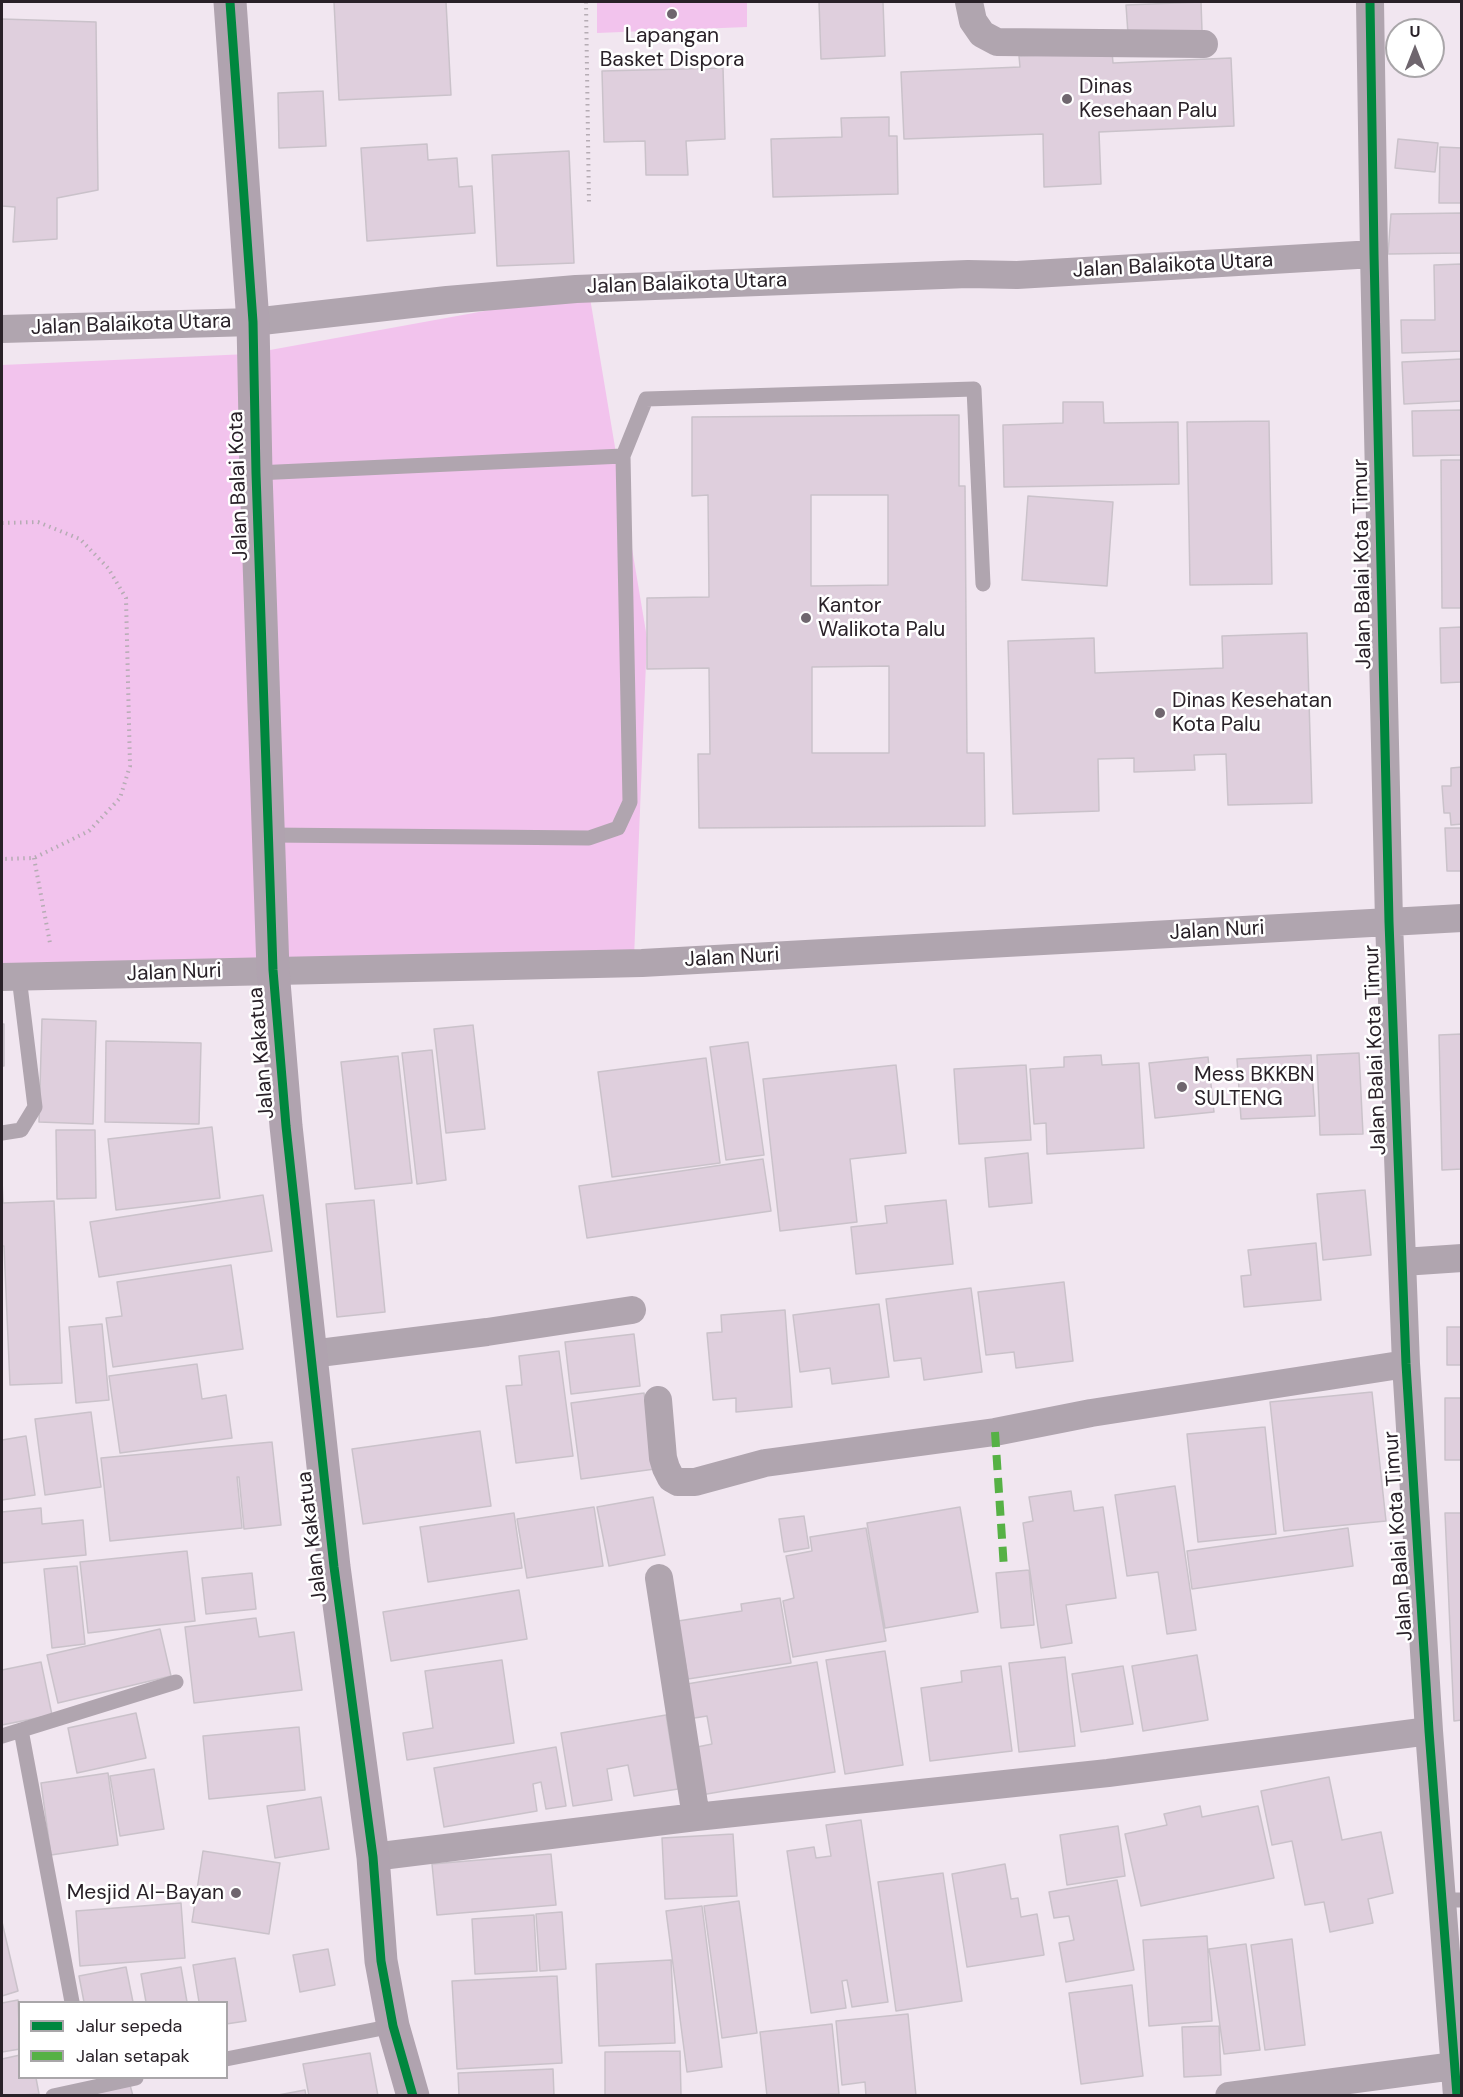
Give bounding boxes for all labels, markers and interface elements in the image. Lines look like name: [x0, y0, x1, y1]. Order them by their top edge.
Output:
marker: Lapangan Basket Dispora: [665, 7, 679, 21]
north arrow: [1385, 18, 1445, 78]
text: U: [1410, 21, 1420, 42]
place label: Lapangan Basket Dispora: [600, 23, 744, 73]
place label: Dinas Kesehaan Palu: [1079, 74, 1217, 124]
marker: Dinas Kesehaan Palu: [1060, 92, 1074, 106]
street label: Jalan Balaikota Utara: [1072, 248, 1274, 284]
street label: Jalan Balaikota Utara: [586, 268, 788, 300]
street label: Jalan Balaikota Utara: [30, 309, 232, 341]
street label: Jalan Balai Kota: [224, 411, 254, 561]
street label: Jalan Balai Kota Timur: [1349, 458, 1377, 670]
place label: Kantor Walikota Palu: [818, 593, 945, 643]
marker: Kantor Walikota Palu: [799, 611, 813, 625]
place label: Dinas Kesehatan Kota Palu: [1172, 688, 1332, 738]
marker: Dinas Kesehatan Kota Palu: [1153, 706, 1167, 720]
street label: Jalan Nuri: [1169, 916, 1265, 946]
street label: Jalan Nuri: [684, 943, 780, 973]
street label: Jalan Balai Kota Timur: [1360, 944, 1392, 1156]
street label: Jalan Nuri: [126, 959, 222, 987]
street label: Jalan Kakatua: [244, 986, 280, 1120]
place label: Mess BKKBN SULTENG: [1194, 1062, 1315, 1112]
marker: Mess BKKBN SULTENG: [1175, 1080, 1189, 1094]
street label: Jalan Balai Kota Timur: [1379, 1430, 1419, 1642]
street label: Jalan Kakatua: [292, 1470, 334, 1604]
place label: Mesjid Al-Bayan: [67, 1880, 224, 1906]
marker: Mesjid Al-Bayan: [229, 1886, 243, 1900]
legend: [18, 2001, 228, 2079]
text: Jalur sepeda: [76, 2014, 182, 2038]
text: Jalan setapak: [76, 2044, 190, 2068]

